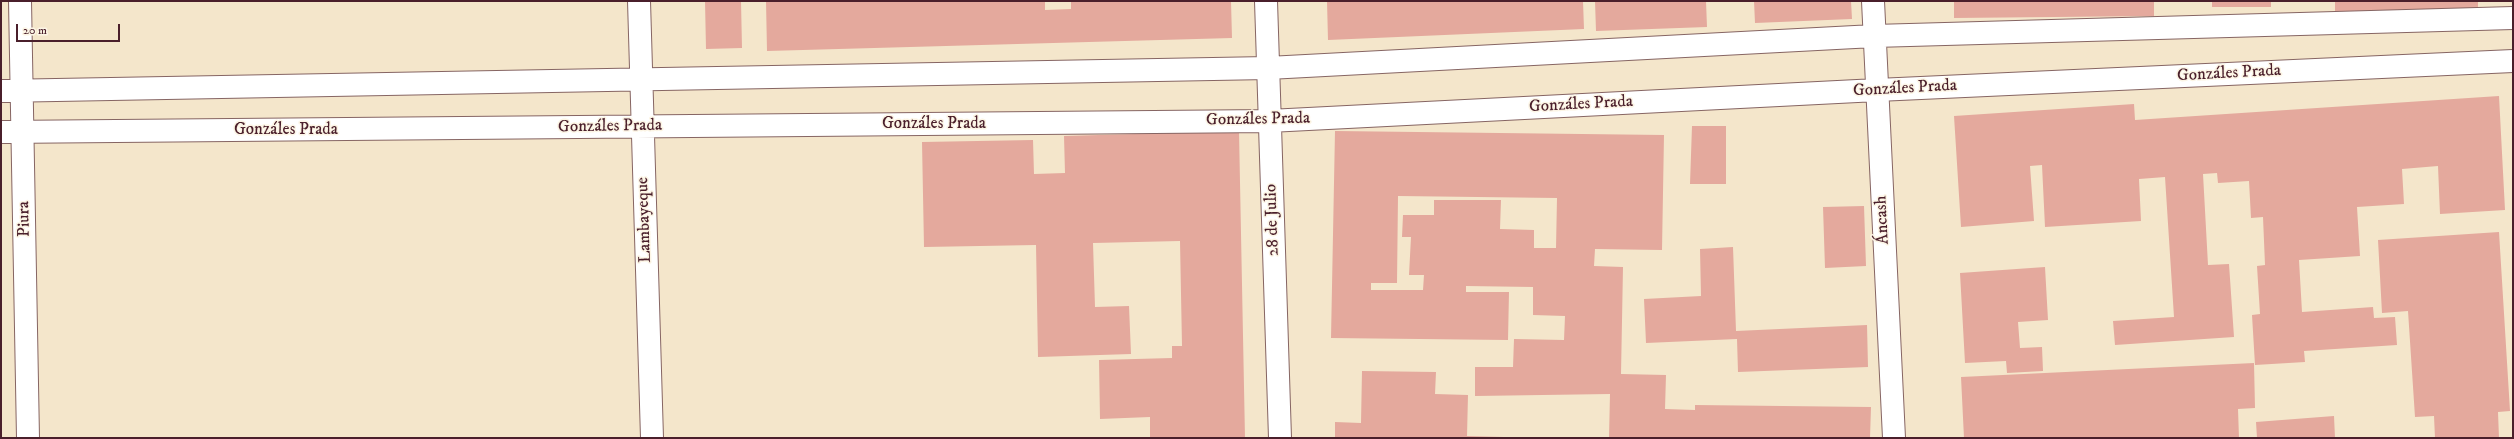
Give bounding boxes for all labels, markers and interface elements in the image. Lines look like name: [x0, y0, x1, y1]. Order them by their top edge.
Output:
scale bar: [18, 16, 122, 42]
text: 20 m: [23, 23, 47, 38]
street label: Gonzáles Prada: [2176, 61, 2282, 87]
street label: Gonzáles Prada: [1852, 76, 1958, 102]
street label: Gonzáles Prada: [1528, 92, 1634, 118]
street label: Gonzáles Prada: [1206, 109, 1310, 131]
street label: Gonzáles Prada: [882, 114, 986, 134]
street label: Gonzáles Prada: [558, 116, 662, 138]
street label: Gonzáles Prada: [234, 120, 338, 140]
street label: Lambayeque: [633, 177, 657, 263]
street label: 28 de Julio: [1262, 184, 1284, 256]
street label: Áncash: [1872, 195, 1894, 245]
street label: Piura: [14, 201, 36, 237]

